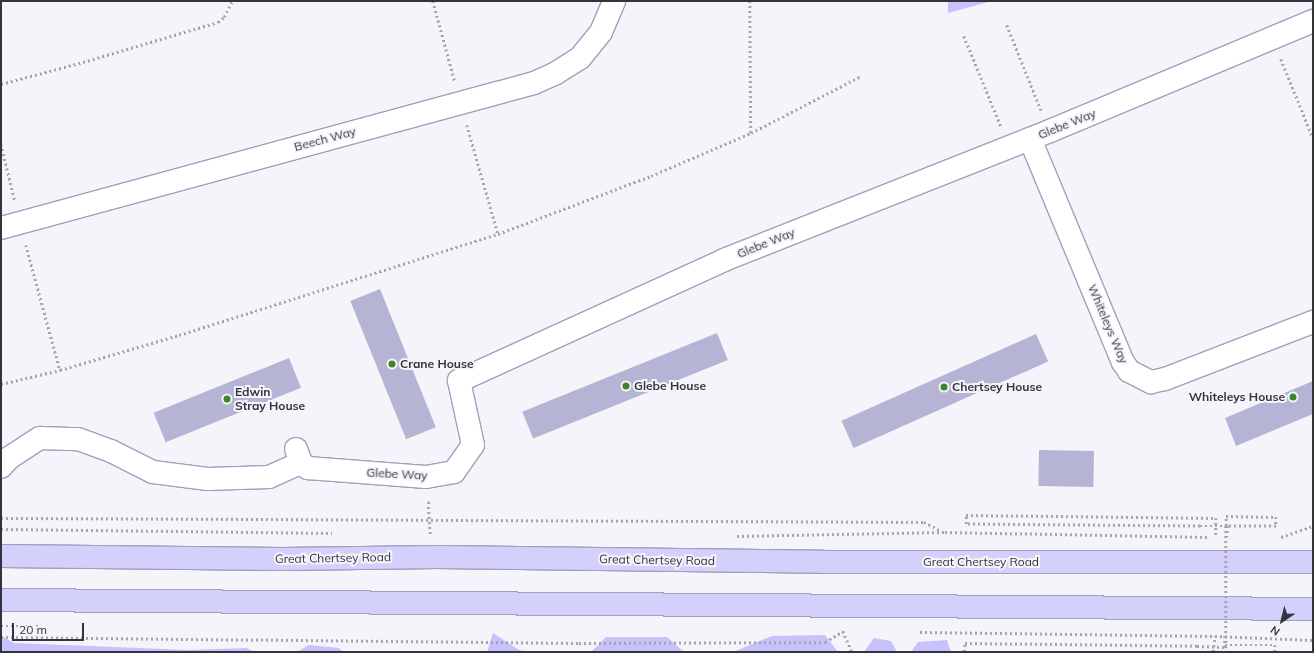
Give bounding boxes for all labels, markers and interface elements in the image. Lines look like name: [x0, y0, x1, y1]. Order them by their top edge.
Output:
street label: Glebe Way: [1036, 106, 1098, 142]
street label: Beech Way: [292, 124, 358, 154]
street label: Glebe Way: [735, 225, 797, 261]
street label: Whiteleys Way: [1085, 282, 1131, 366]
place label: Crane House: [400, 357, 474, 371]
marker: Crane House: [387, 359, 397, 369]
place label: Glebe House: [634, 379, 706, 393]
place label: Chertsey House: [952, 380, 1042, 394]
marker: Glebe House: [621, 381, 631, 391]
marker: Chertsey House: [939, 382, 949, 392]
place label: Edwin Stray House: [235, 385, 305, 413]
place label: Whiteleys House: [1189, 390, 1285, 404]
marker: Whiteleys House: [1288, 392, 1298, 402]
marker: Edwin Stray House: [222, 394, 232, 404]
street label: Glebe Way: [366, 465, 428, 483]
street label: Great Chertsey Road: [275, 550, 391, 566]
street label: Great Chertsey Road: [599, 552, 715, 568]
street label: Great Chertsey Road: [923, 555, 1039, 569]
north arrow: [1262, 601, 1302, 641]
scale bar: [14, 615, 86, 641]
text: 20 m: [19, 622, 47, 637]
text: N: [1268, 623, 1283, 639]

